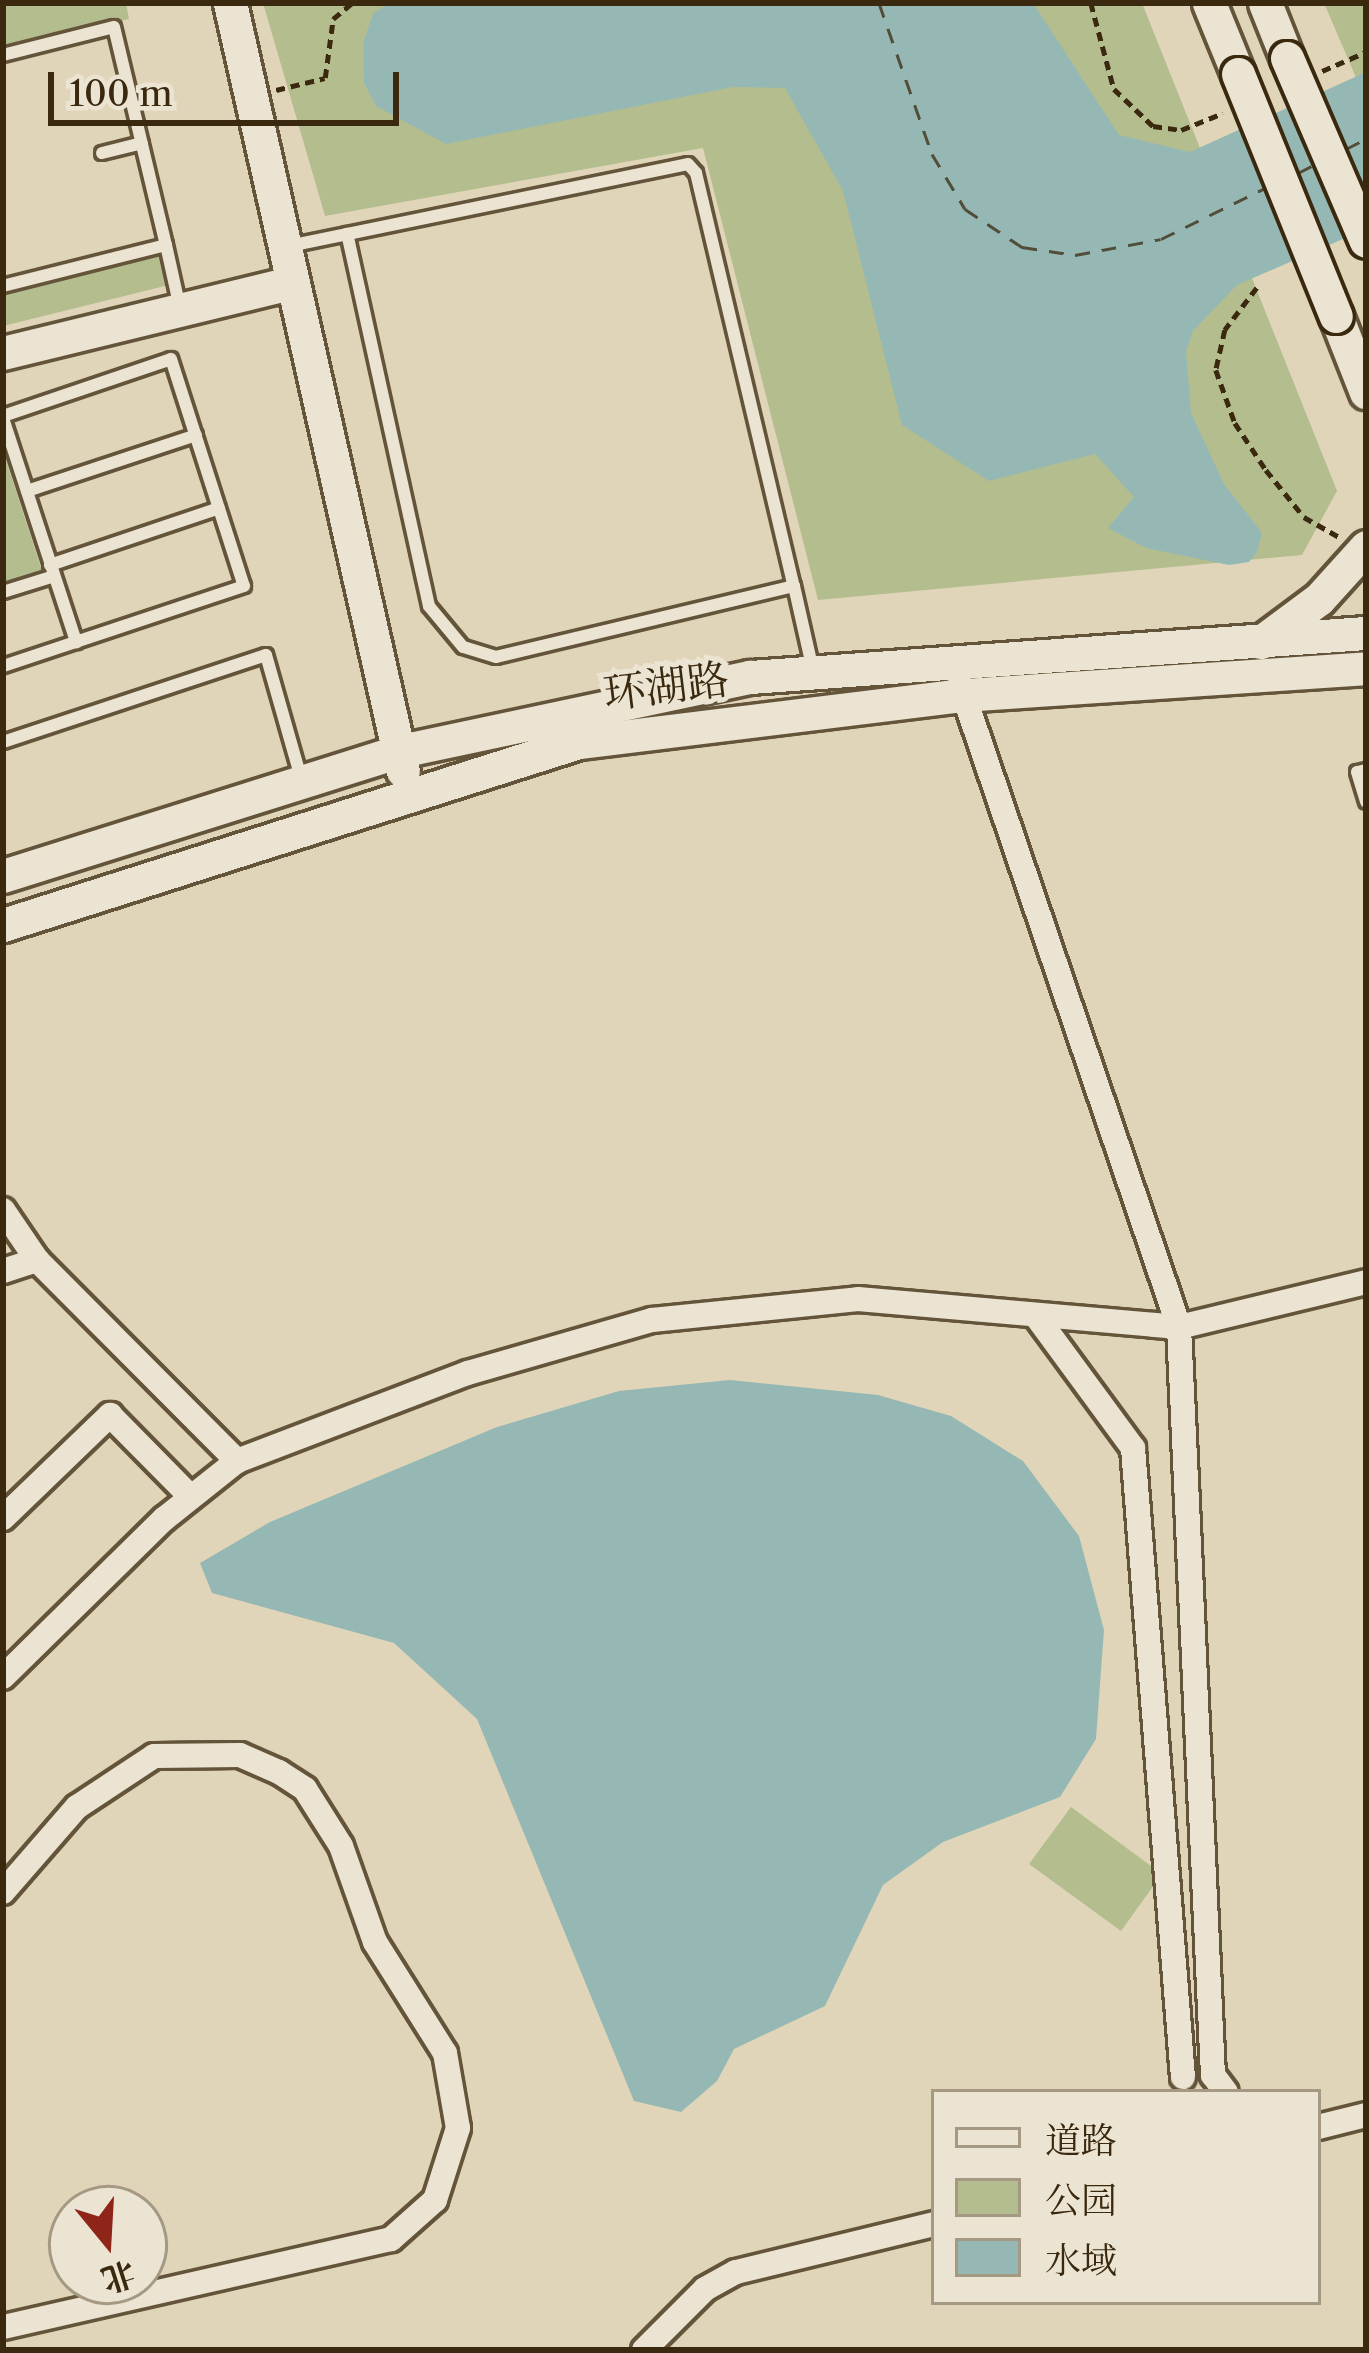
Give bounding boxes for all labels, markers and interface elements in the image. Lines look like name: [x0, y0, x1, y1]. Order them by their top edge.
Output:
scale bar: [54, 48, 405, 122]
text: 100 m: [69, 71, 173, 115]
street label: 环湖路: [600, 653, 732, 719]
legend: [931, 2089, 1321, 2305]
text: 道路: [1045, 2118, 1117, 2162]
text: 公园: [1045, 2178, 1117, 2222]
north arrow: [48, 2185, 168, 2305]
text: 水域: [1045, 2238, 1117, 2282]
text: 北: [96, 2252, 140, 2301]

